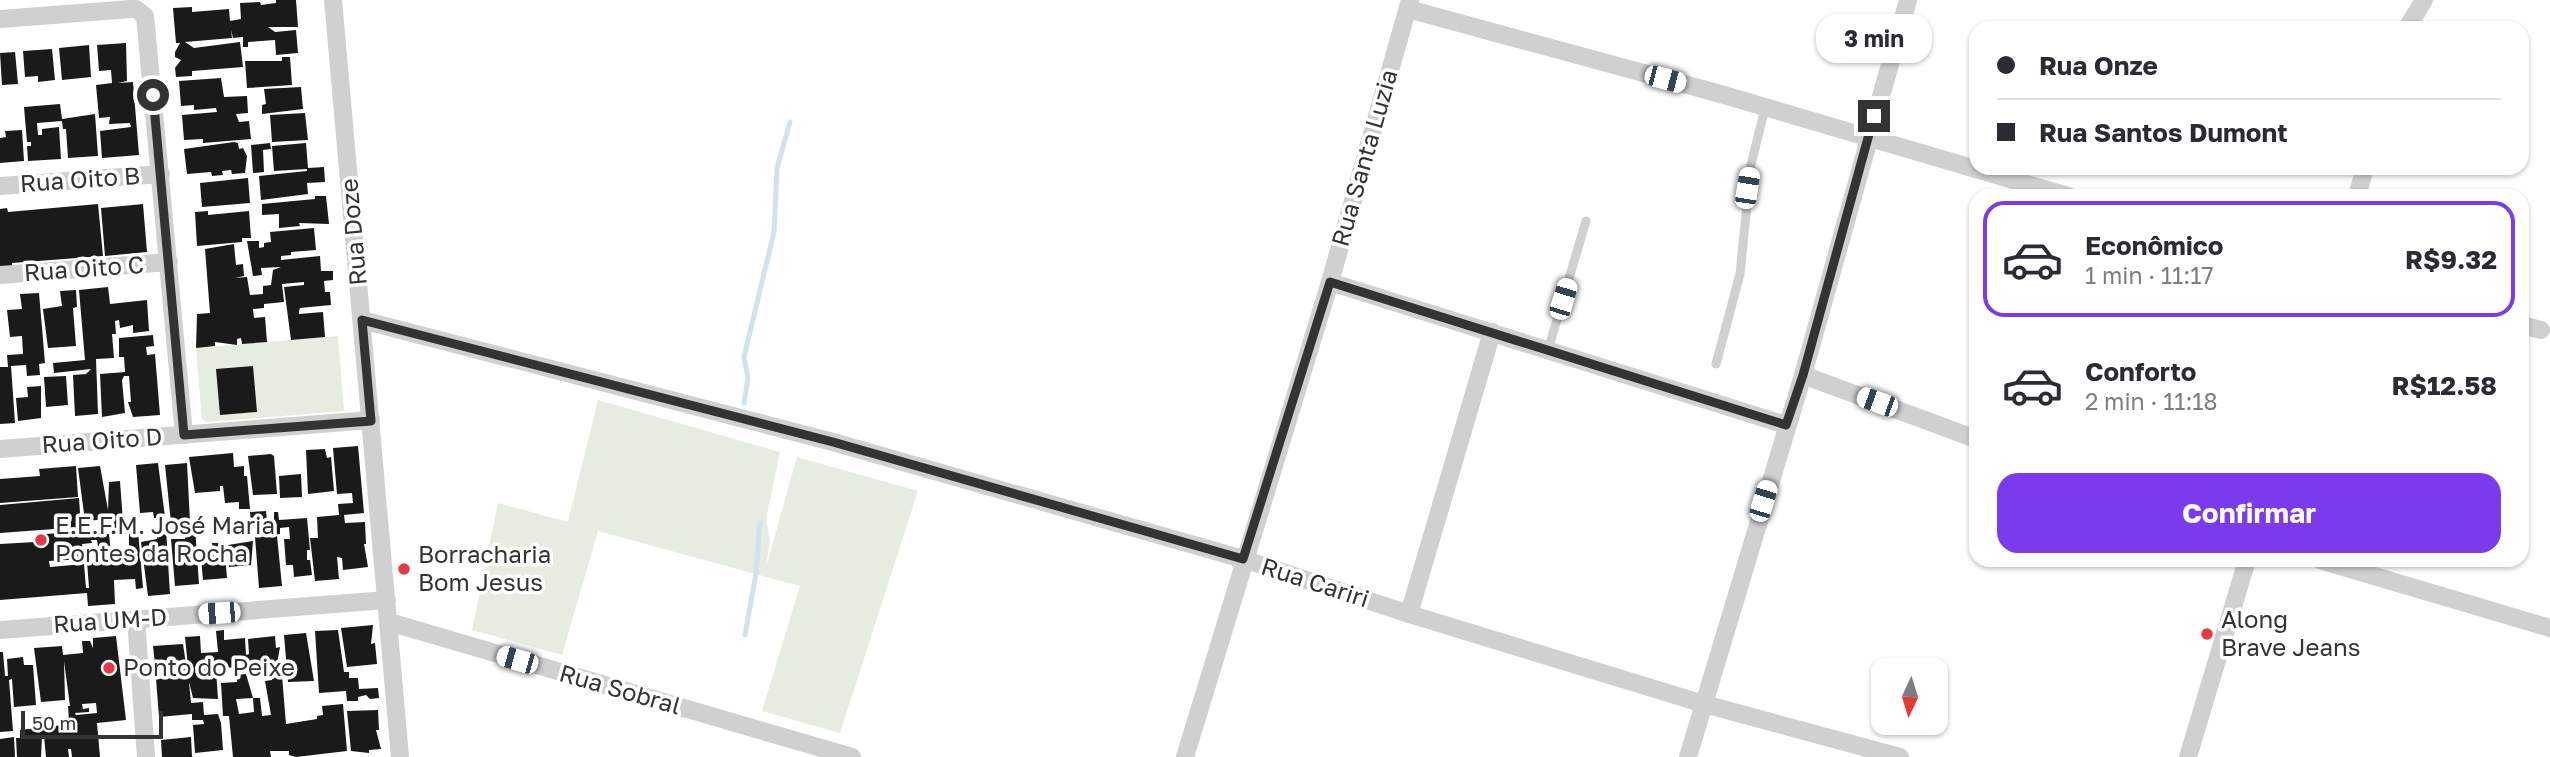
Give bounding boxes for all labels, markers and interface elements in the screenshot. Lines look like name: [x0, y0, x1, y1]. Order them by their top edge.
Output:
callout: 3 min: [1816, 15, 1932, 64]
text: 3 min: [1844, 24, 1904, 52]
text: Rua Onze: [2039, 50, 2158, 81]
car: [1642, 63, 1689, 95]
street label: Rua Santa Luzia: [1324, 66, 1403, 249]
route start: [137, 79, 169, 111]
route end: [1858, 100, 1890, 132]
text: Rua Santos Dumont: [2039, 117, 2288, 148]
street label: Rua Oito B: [19, 160, 141, 197]
car: [1734, 166, 1761, 210]
street label: Rua Doze: [333, 177, 372, 287]
icon: car: [2001, 228, 2064, 291]
text: Econômico: [2085, 230, 2223, 261]
text: R$9.32: [2405, 244, 2497, 275]
street label: Rua Oito C: [23, 249, 145, 286]
text: 1 min · 11:17: [2085, 261, 2214, 289]
car: [1547, 276, 1580, 322]
icon: car: [2001, 354, 2064, 417]
text: Conforto: [2085, 356, 2196, 387]
text: R$12.58: [2391, 370, 2497, 401]
car: [1854, 385, 1901, 419]
text: 2 min · 11:18: [2085, 387, 2218, 415]
street label: Rua Oito D: [41, 421, 163, 458]
button: Confirmar: [1997, 473, 2501, 553]
car: [1747, 478, 1780, 524]
place label: E.E.F.M. José Maria Pontes da Rocha: [55, 510, 275, 567]
marker: E.E.F.M. José Maria Pontes da Rocha: [33, 532, 49, 548]
place label: Borracharia Bom Jesus: [418, 539, 551, 596]
street label: Rua Cariri: [1258, 551, 1373, 613]
marker: Borracharia Bom Jesus: [396, 561, 412, 577]
street label: Rua UM-D: [52, 601, 168, 638]
car: [198, 601, 241, 625]
place label: Along Brave Jeans: [2221, 604, 2360, 661]
marker: Along Brave Jeans: [2199, 626, 2215, 642]
car: [494, 644, 541, 676]
place label: Ponto do Peixe: [123, 652, 295, 681]
street label: Rua Sobral: [556, 657, 684, 720]
north arrow: [1871, 658, 1948, 735]
map controls: [1871, 658, 1948, 735]
marker: Ponto do Peixe: [101, 660, 117, 676]
scale bar: [21, 708, 163, 740]
text: 50 m: [32, 711, 76, 734]

